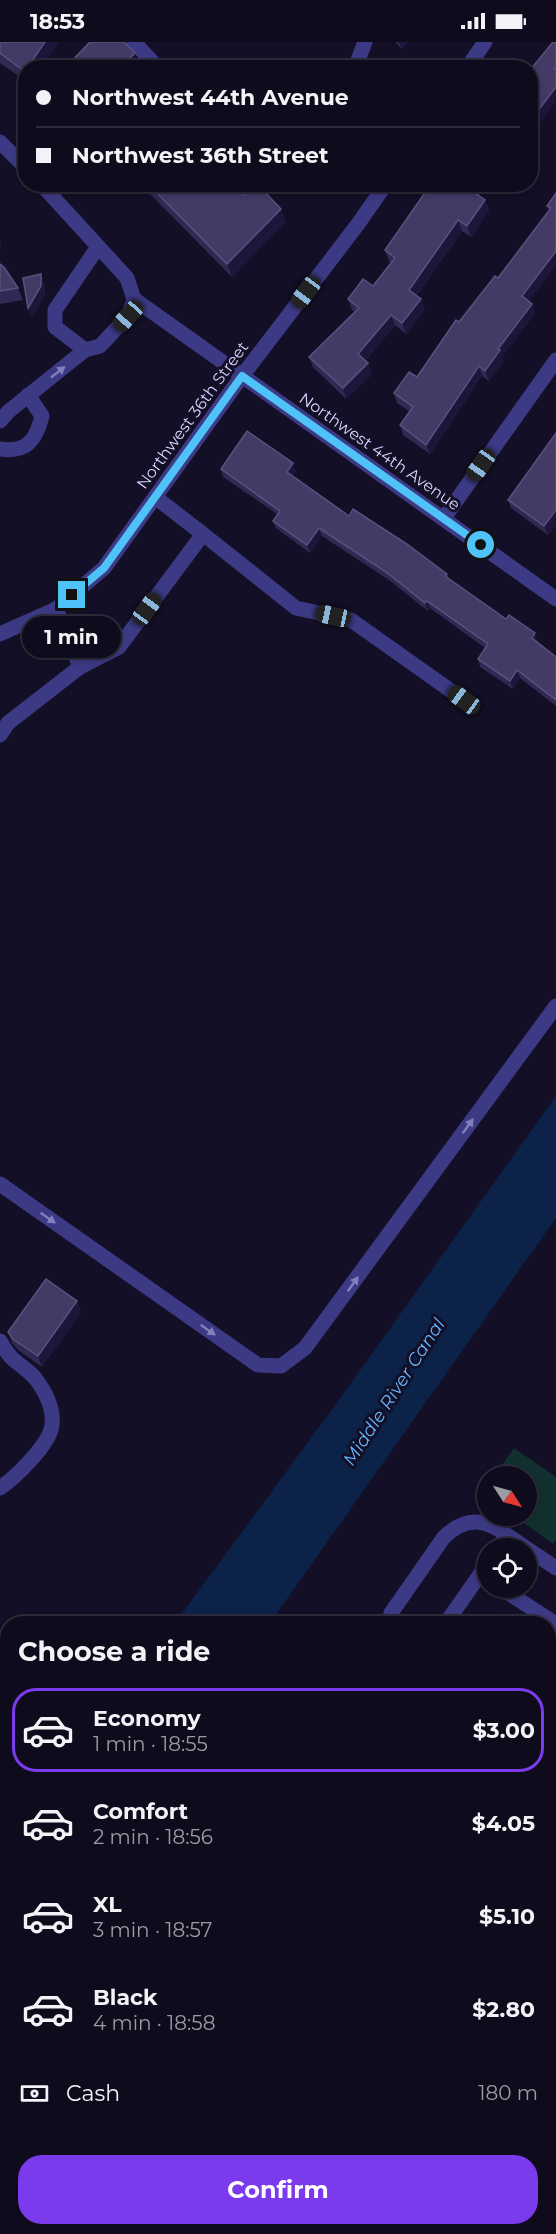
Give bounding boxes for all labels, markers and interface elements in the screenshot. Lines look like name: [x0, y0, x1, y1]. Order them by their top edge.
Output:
text: 18:53: [30, 8, 85, 35]
text: Northwest 44th Avenue: [72, 84, 349, 111]
text: Northwest 36th Street: [72, 142, 328, 169]
car: [288, 272, 324, 312]
car: [109, 297, 147, 335]
street label: Northwest 36th Street: [133, 338, 253, 493]
one-way arrow: [50, 365, 66, 378]
street label: Northwest 44th Avenue: [296, 389, 464, 514]
car: [463, 445, 499, 485]
route start: [467, 531, 494, 558]
route end: [58, 581, 85, 608]
car: [129, 589, 165, 629]
car: [314, 603, 352, 629]
callout: 1 min: [22, 616, 122, 658]
text: 1 min: [44, 625, 99, 649]
car: [444, 682, 484, 718]
one-way arrow: [461, 1119, 473, 1134]
one-way arrow: [39, 1212, 55, 1224]
one-way arrow: [346, 1276, 358, 1291]
water label: Middle River Canal: [338, 1314, 450, 1470]
one-way arrow: [199, 1324, 215, 1336]
north arrow: [477, 1466, 537, 1526]
map controls: [477, 1466, 537, 1598]
button: locate: [477, 1538, 537, 1598]
text: Choose a ride: [18, 1635, 210, 1668]
icon: car: [21, 1703, 75, 1757]
text: Economy: [93, 1705, 201, 1732]
text: $3.00: [473, 1717, 535, 1744]
text: 1 min · 18:55: [93, 1732, 208, 1756]
icon: car: [21, 1796, 75, 1850]
text: Comfort: [93, 1798, 188, 1825]
text: $4.05: [472, 1810, 535, 1837]
text: 2 min · 18:56: [93, 1825, 213, 1849]
icon: car: [21, 1889, 75, 1943]
text: XL: [93, 1891, 122, 1918]
text: $5.10: [479, 1903, 535, 1930]
text: 3 min · 18:57: [93, 1918, 212, 1942]
icon: car: [21, 1982, 75, 2036]
text: Black: [93, 1984, 157, 2011]
text: $2.80: [472, 1996, 535, 2023]
text: 4 min · 18:58: [93, 2011, 215, 2035]
icon: cash: [18, 2077, 51, 2110]
text: Cash: [66, 2080, 120, 2107]
text: 180 m: [478, 2081, 538, 2105]
button: Confirm: [18, 2155, 538, 2224]

